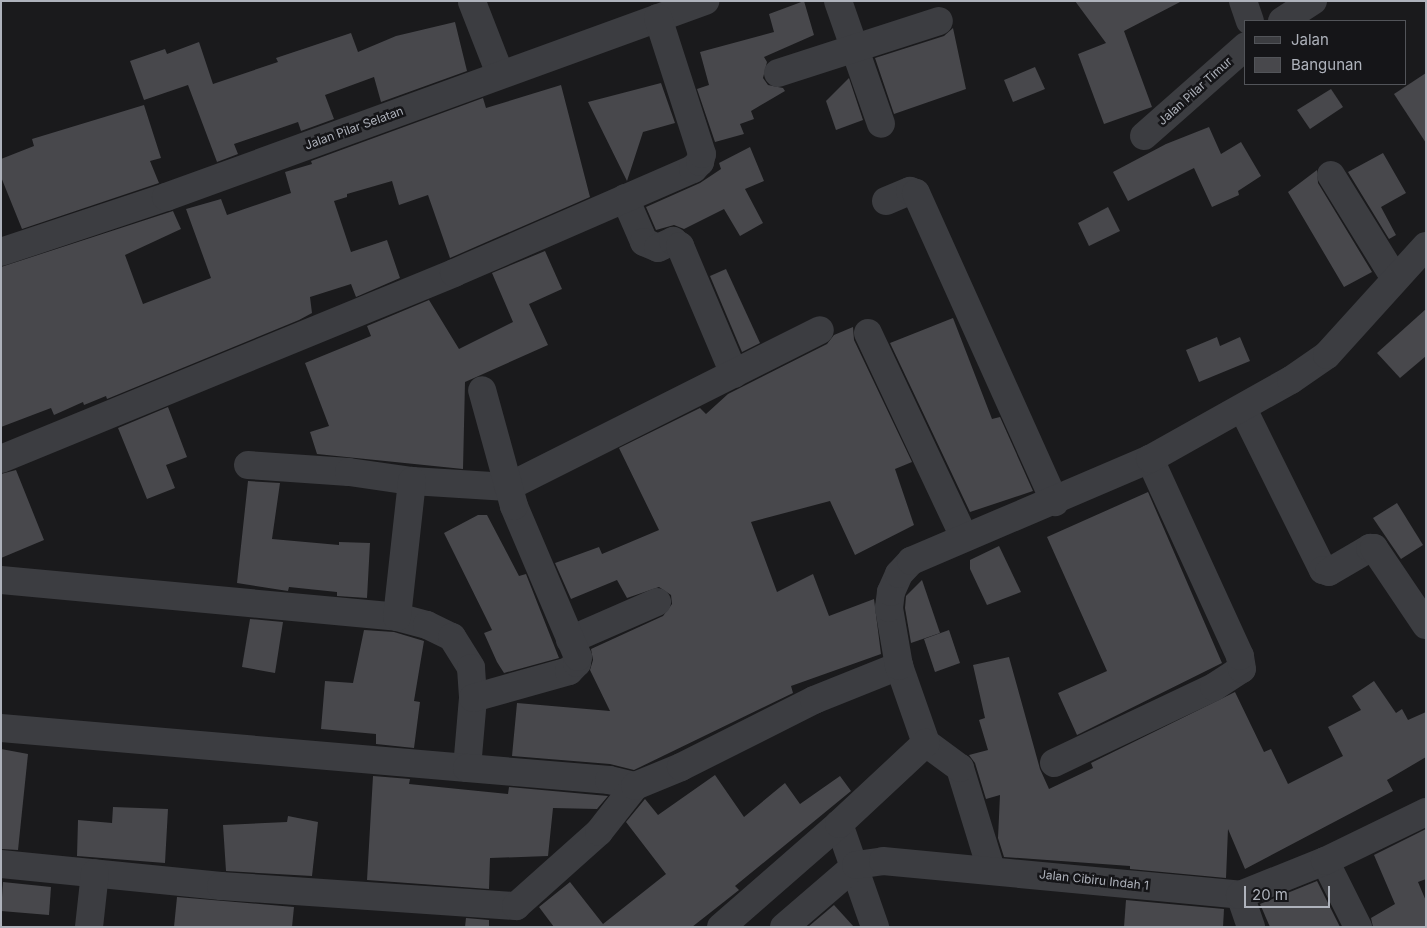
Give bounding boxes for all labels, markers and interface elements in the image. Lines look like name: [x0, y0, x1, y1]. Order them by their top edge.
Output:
legend: [1244, 20, 1407, 85]
text: Jalan: [1291, 30, 1329, 49]
street label: Jalan Pilar Timur: [1155, 54, 1235, 128]
text: Bangunan: [1291, 55, 1362, 74]
street label: Jalan Pilar Selatan: [303, 103, 405, 153]
street label: Jalan Cibiru Indah 1: [1038, 867, 1150, 893]
scale bar: [1247, 876, 1333, 908]
text: 20 m: [1252, 885, 1288, 904]

